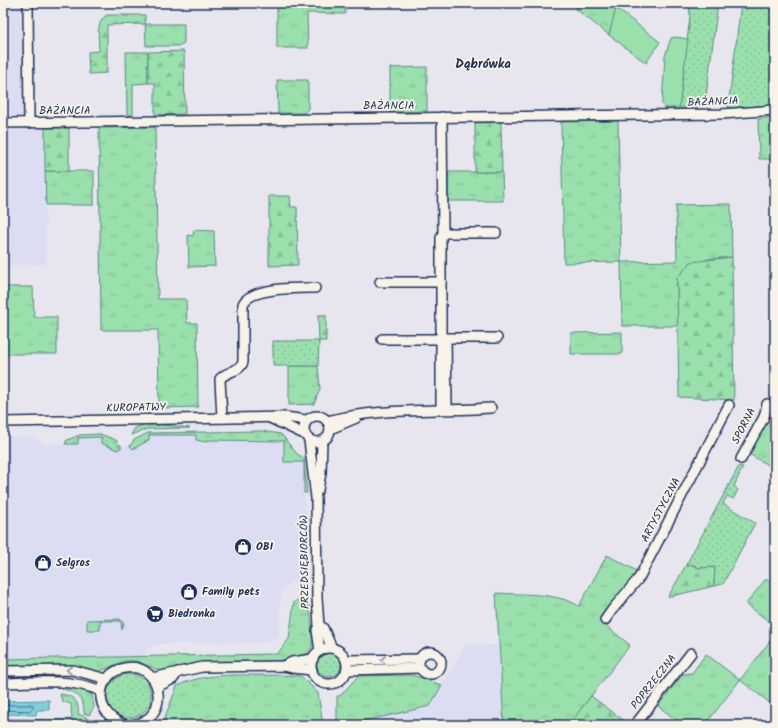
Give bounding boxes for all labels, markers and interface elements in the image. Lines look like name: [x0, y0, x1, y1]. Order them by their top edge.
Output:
district label: Dąbrówka: [455, 54, 511, 75]
street label: BAŻANCIA: [687, 92, 739, 112]
street label: BAŻANCIA: [363, 97, 415, 115]
street label: BAŻANCIA: [39, 102, 91, 120]
street label: KUROPATWY: [106, 398, 167, 418]
street label: SPORNA: [727, 404, 761, 448]
street label: ARTYSTYCZNA: [636, 474, 686, 546]
street label: PRZEDSIĘBIORCÓW: [295, 514, 315, 609]
shop icon: OBI: [233, 537, 253, 557]
place label: OBI: [256, 538, 274, 556]
shop icon: Selgros: [33, 553, 53, 573]
place label: Selgros: [56, 554, 91, 572]
shop icon: Family pets: [179, 582, 199, 602]
place label: Family pets: [202, 583, 261, 601]
supermarket icon: Biedronka: [145, 604, 165, 624]
place label: Biedronka: [168, 605, 216, 623]
street label: POPRZECZNA: [627, 650, 682, 714]
one-way arrow: [380, 656, 386, 664]
one-way arrow: [66, 666, 72, 675]

